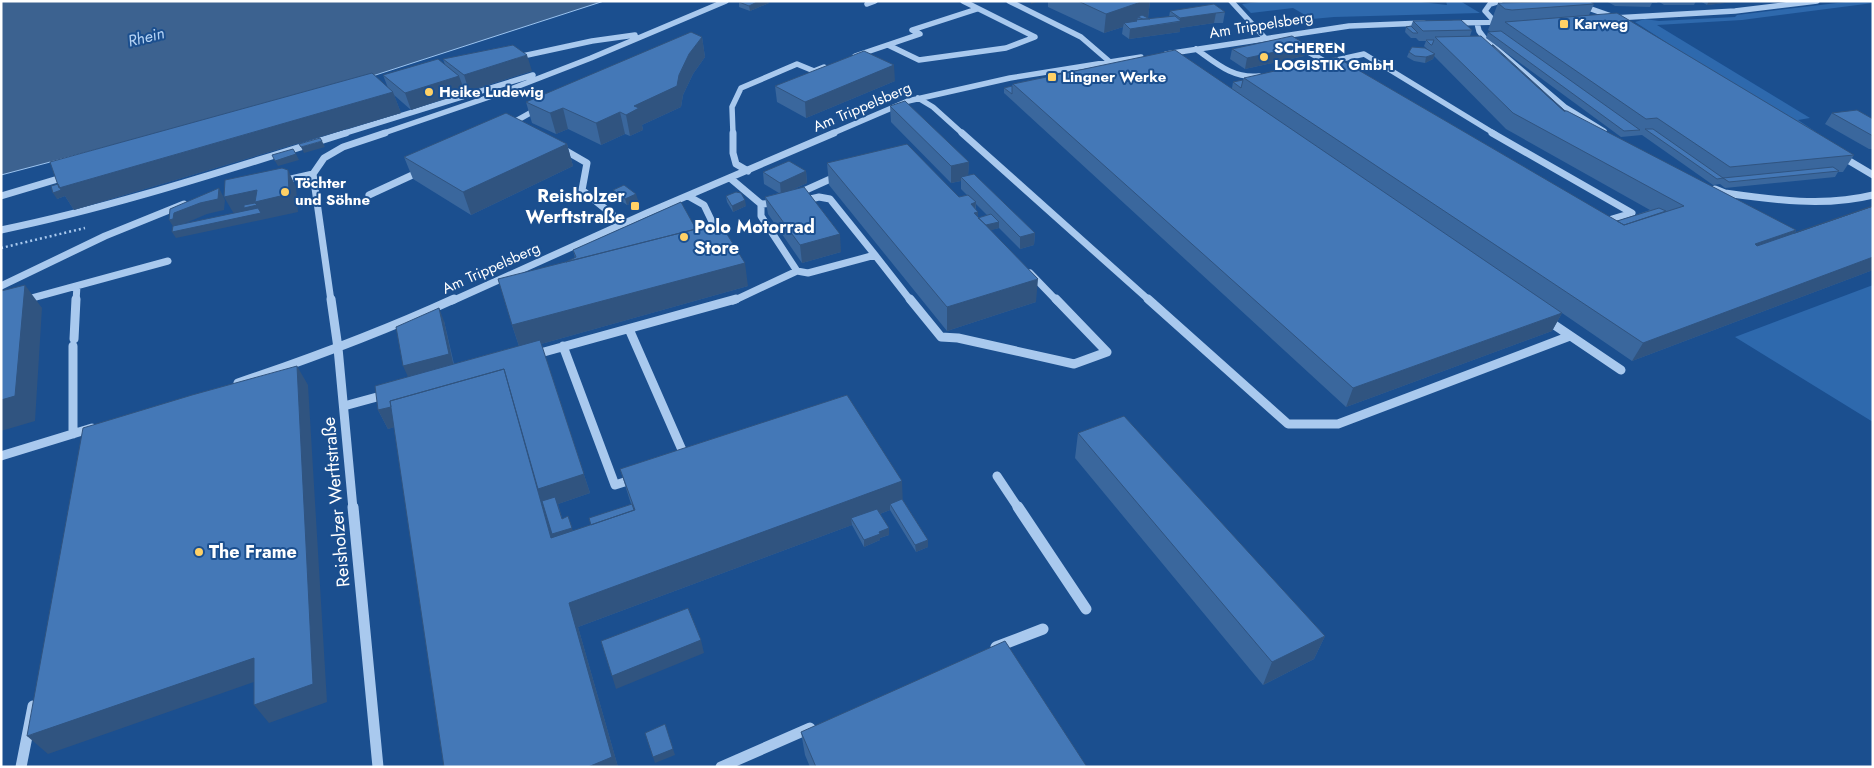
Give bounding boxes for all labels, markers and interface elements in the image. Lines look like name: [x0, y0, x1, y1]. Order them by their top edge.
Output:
street label: Am Trippelsberg: [1207, 6, 1315, 44]
place label: Karweg: [1574, 13, 1628, 35]
marker: Karweg: [1558, 18, 1570, 30]
water label: Rhein: [125, 21, 167, 53]
place label: SCHEREN LOGISTIK GmbH: [1274, 37, 1394, 76]
marker: SCHEREN LOGISTIK GmbH: [1258, 51, 1270, 63]
place label: Lingner Werke: [1062, 66, 1167, 88]
marker: Lingner Werke: [1046, 71, 1058, 83]
street label: Am Trippelsberg: [809, 76, 915, 138]
place label: Heike Ludewig: [439, 81, 544, 103]
marker: Heike Ludewig: [423, 86, 435, 98]
place label: Töchter und Söhne: [295, 172, 370, 211]
place label: Reisholzer Werftstraße: [525, 183, 626, 230]
marker: Töchter und Söhne: [279, 186, 291, 198]
marker: Reisholzer Werftstraße: [629, 200, 641, 212]
place label: Polo Motorrad Store: [694, 214, 815, 261]
marker: Polo Motorrad Store: [678, 231, 690, 243]
street label: Am Trippelsberg: [439, 237, 543, 299]
street label: Reisholzer Werftstraße: [316, 416, 356, 588]
place label: The Frame: [209, 539, 297, 565]
marker: The Frame: [193, 546, 205, 558]

